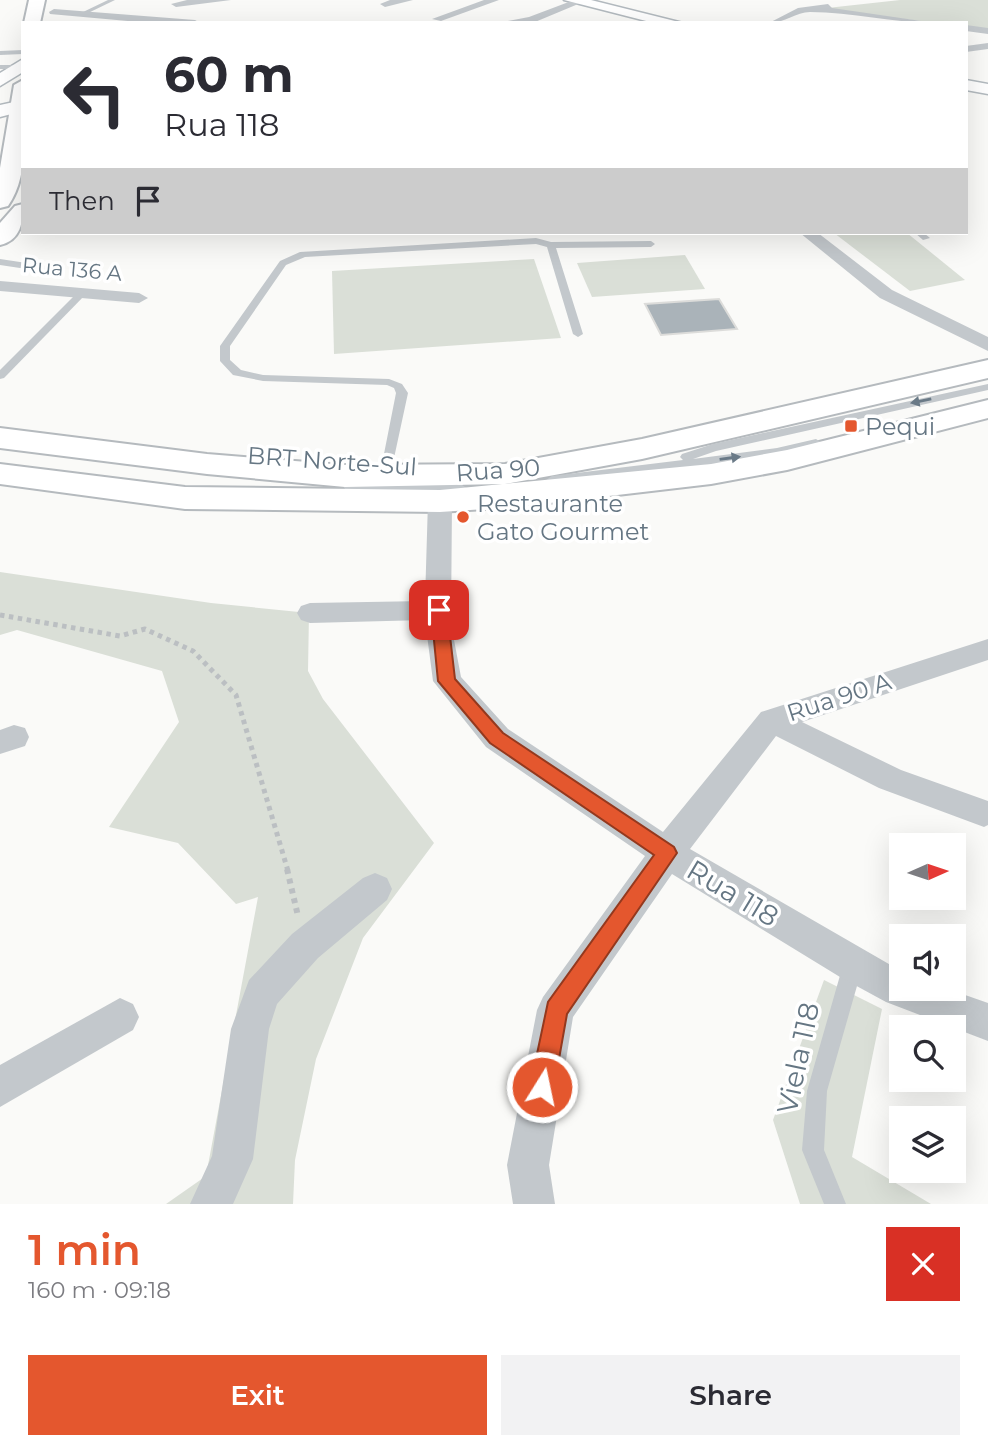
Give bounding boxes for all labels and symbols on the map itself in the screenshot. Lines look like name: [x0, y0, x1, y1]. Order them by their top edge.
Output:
street label: Rua 136 A: [21, 252, 124, 286]
one-way arrow: [910, 395, 932, 406]
place label: Pequi: [865, 412, 935, 441]
marker: Pequi: [843, 418, 859, 434]
street label: BRT Norte-Sul: [246, 441, 418, 481]
street label: Rua 90: [455, 453, 541, 487]
one-way arrow: [719, 453, 741, 464]
place label: Restaurante Gato Gourmet: [477, 489, 649, 546]
marker: Restaurante Gato Gourmet: [455, 509, 471, 525]
pin: [409, 580, 469, 640]
street label: Rua 90 A: [783, 666, 896, 727]
north arrow: [889, 833, 966, 910]
street label: Rua 118: [681, 852, 785, 934]
street label: Viela 118: [770, 999, 826, 1117]
position arrow: [505, 1050, 579, 1124]

